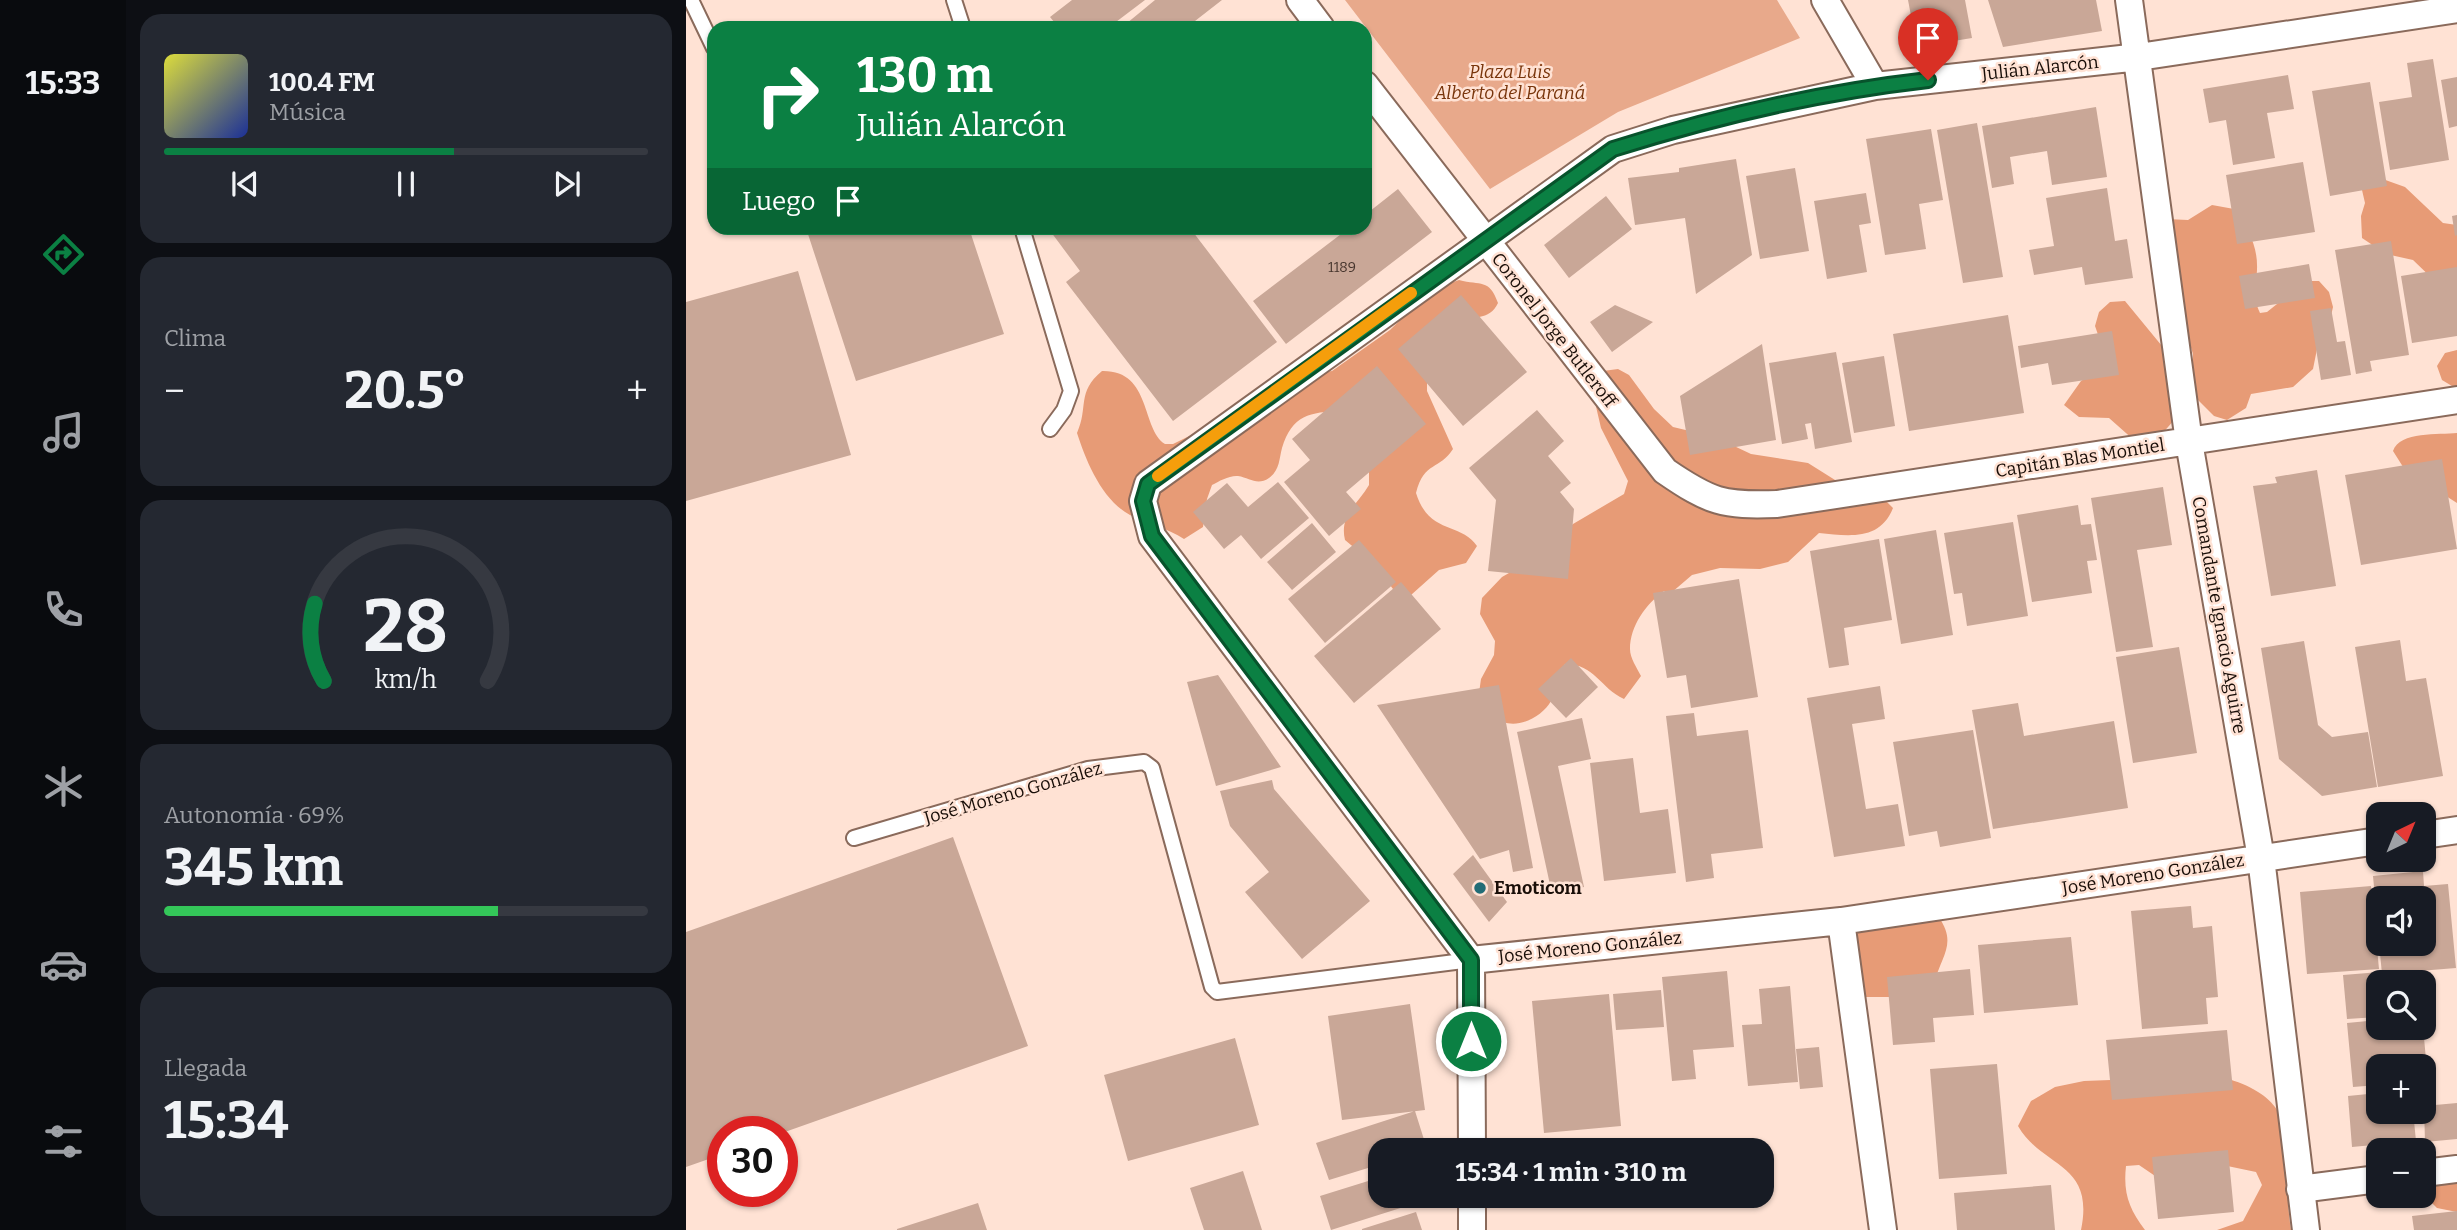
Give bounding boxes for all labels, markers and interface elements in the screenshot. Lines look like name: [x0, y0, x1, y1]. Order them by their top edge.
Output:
pin: [1898, 8, 1958, 80]
icon: arrive: [1909, 19, 1947, 57]
text: 130 m: [857, 46, 993, 105]
icon: right: [742, 49, 833, 140]
street label: Julián Alarcón: [1979, 51, 2100, 85]
park label: Plaza Luis Alberto del Paraná: [1434, 61, 1585, 104]
text: 15:33: [25, 64, 101, 102]
text: 100.4 FM: [269, 67, 375, 98]
text: Música: [269, 98, 346, 126]
text: Julián Alarcón: [857, 106, 1066, 144]
icon: previous: [226, 165, 264, 203]
icon: pause: [387, 165, 425, 203]
icon: next: [548, 165, 586, 203]
icon: arrive: [829, 182, 867, 220]
text: Luego: [742, 186, 815, 217]
icon: directions: [39, 230, 88, 279]
street label: Coronel Jorge Butleroff: [1487, 248, 1622, 413]
house number: 1189: [1328, 259, 1356, 276]
text: Clima: [164, 324, 226, 352]
text: 20.5°: [344, 359, 467, 422]
text: −: [164, 368, 185, 414]
text: +: [626, 368, 648, 414]
icon: music: [39, 408, 88, 457]
street label: Capitán Blas Montiel: [1994, 434, 2166, 482]
street label: Comandante Ignacio Aguirre: [2187, 495, 2251, 735]
text: 28: [364, 583, 448, 670]
icon: phone: [39, 585, 88, 634]
text: km/h: [375, 665, 437, 695]
street label: José Moreno González: [921, 757, 1105, 829]
icon: climate: [39, 762, 88, 811]
text: Autonomía · 69%: [164, 801, 344, 829]
north arrow: [2366, 802, 2436, 872]
map controls: [2366, 802, 2436, 1208]
text: 345 km: [164, 836, 343, 899]
street label: José Moreno González: [2059, 849, 2246, 899]
place label: Emoticom: [1494, 877, 1582, 899]
marker: Emoticom: [1472, 880, 1488, 896]
button: sound: [2366, 886, 2436, 956]
street label: José Moreno González: [1496, 926, 1683, 968]
icon: car: [39, 940, 88, 989]
button: search: [2366, 970, 2436, 1040]
position arrow: [1434, 1004, 1508, 1078]
text: Llegada: [164, 1054, 247, 1082]
button: +: [2366, 1054, 2436, 1124]
text: 15:34: [164, 1089, 289, 1152]
speed limit sign: 30: [707, 1116, 798, 1207]
icon: filters: [39, 1117, 88, 1166]
button: −: [2366, 1138, 2436, 1208]
text: 15:34 · 1 min · 310 m: [1455, 1157, 1687, 1188]

